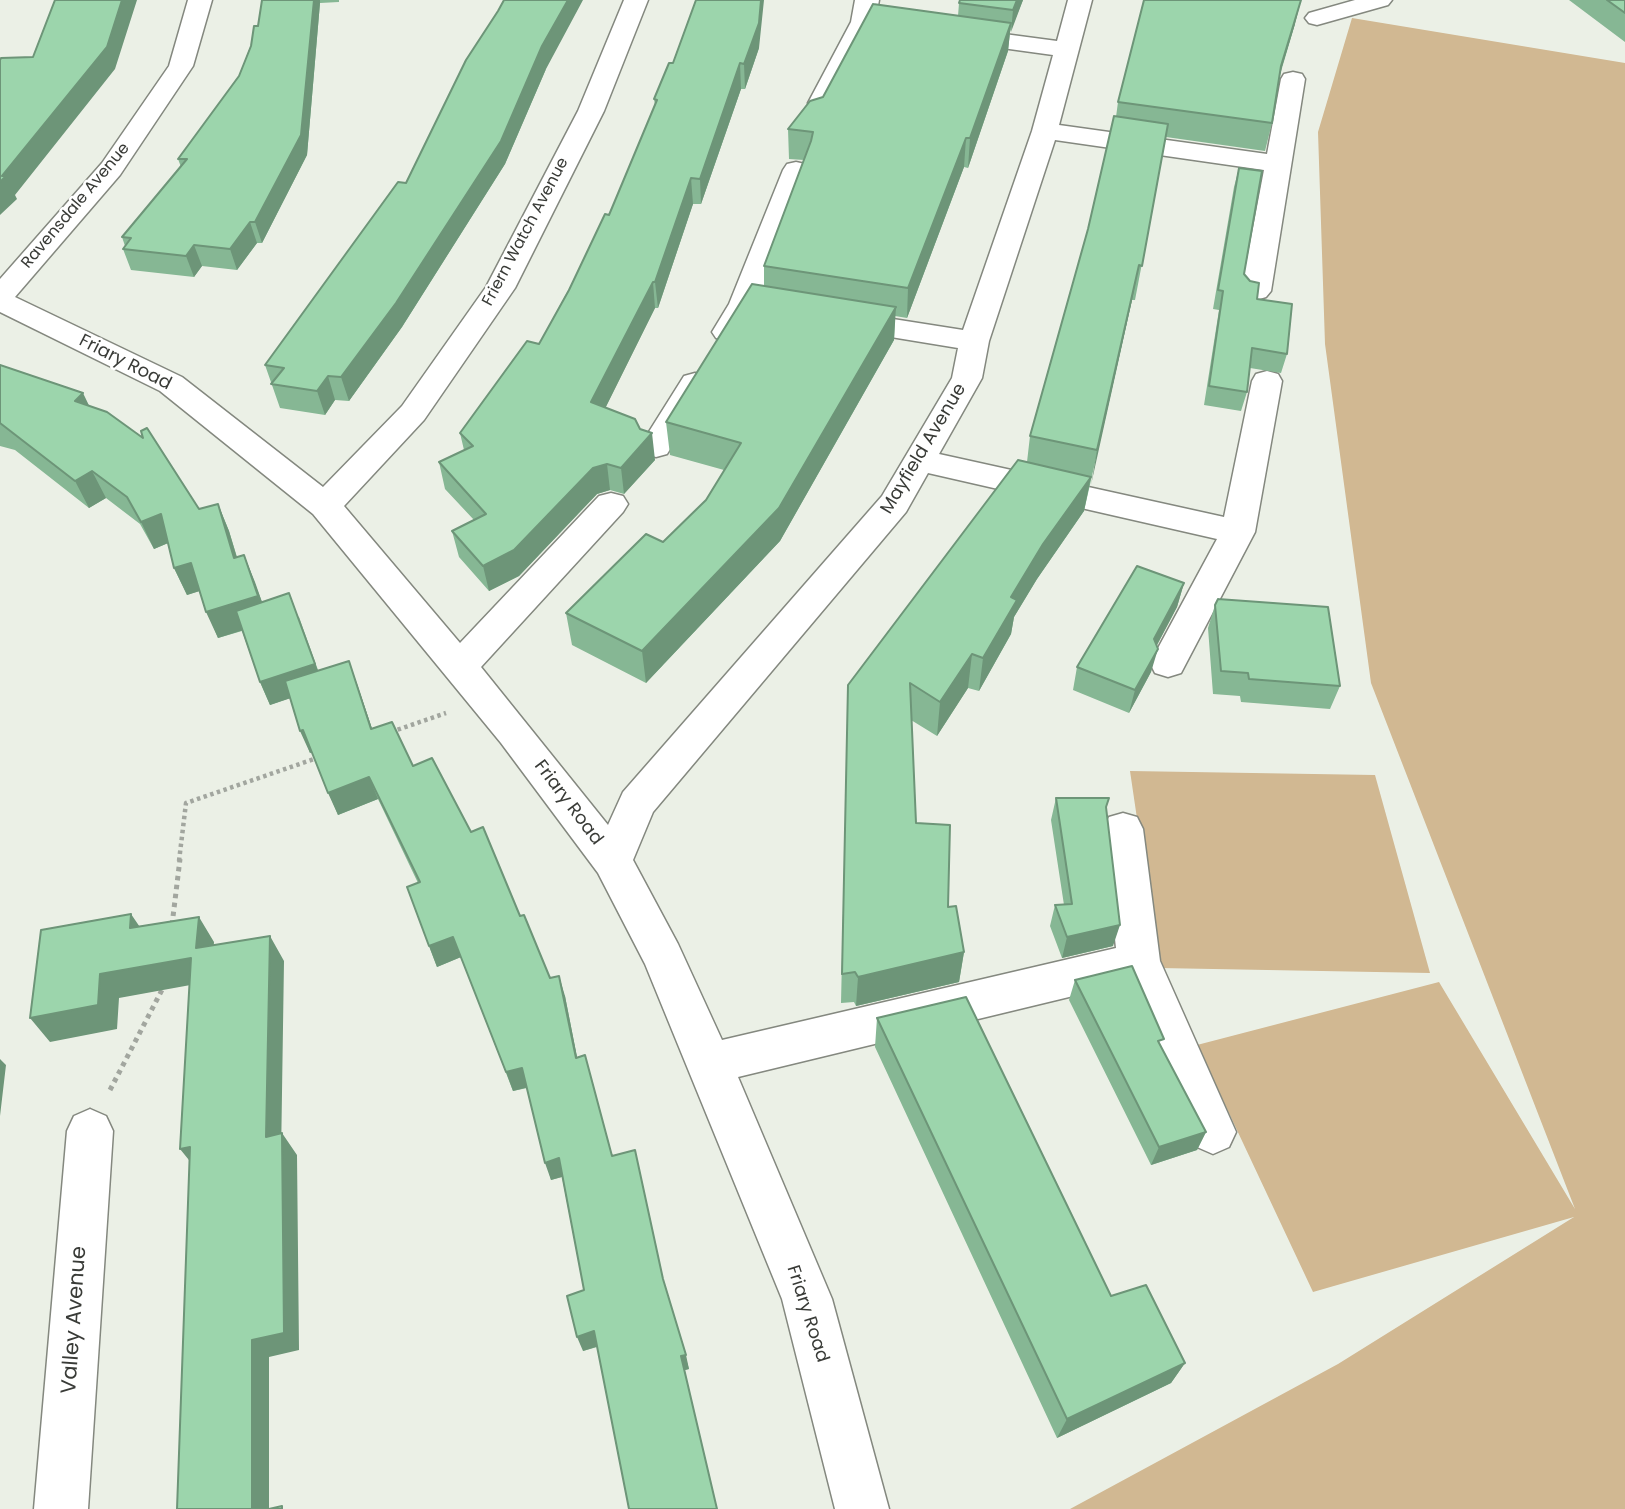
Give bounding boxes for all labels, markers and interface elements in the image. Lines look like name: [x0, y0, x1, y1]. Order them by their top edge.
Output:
street label: Ravensdale Avenue: [18, 139, 134, 273]
street label: Friern Watch Avenue: [479, 155, 573, 309]
street label: Friary Road: [75, 330, 175, 396]
street label: Mayfield Avenue: [877, 380, 971, 518]
street label: Friary Road: [529, 756, 607, 850]
street label: Valley Avenue: [57, 1245, 93, 1395]
street label: Friary Road: [781, 1263, 833, 1365]

